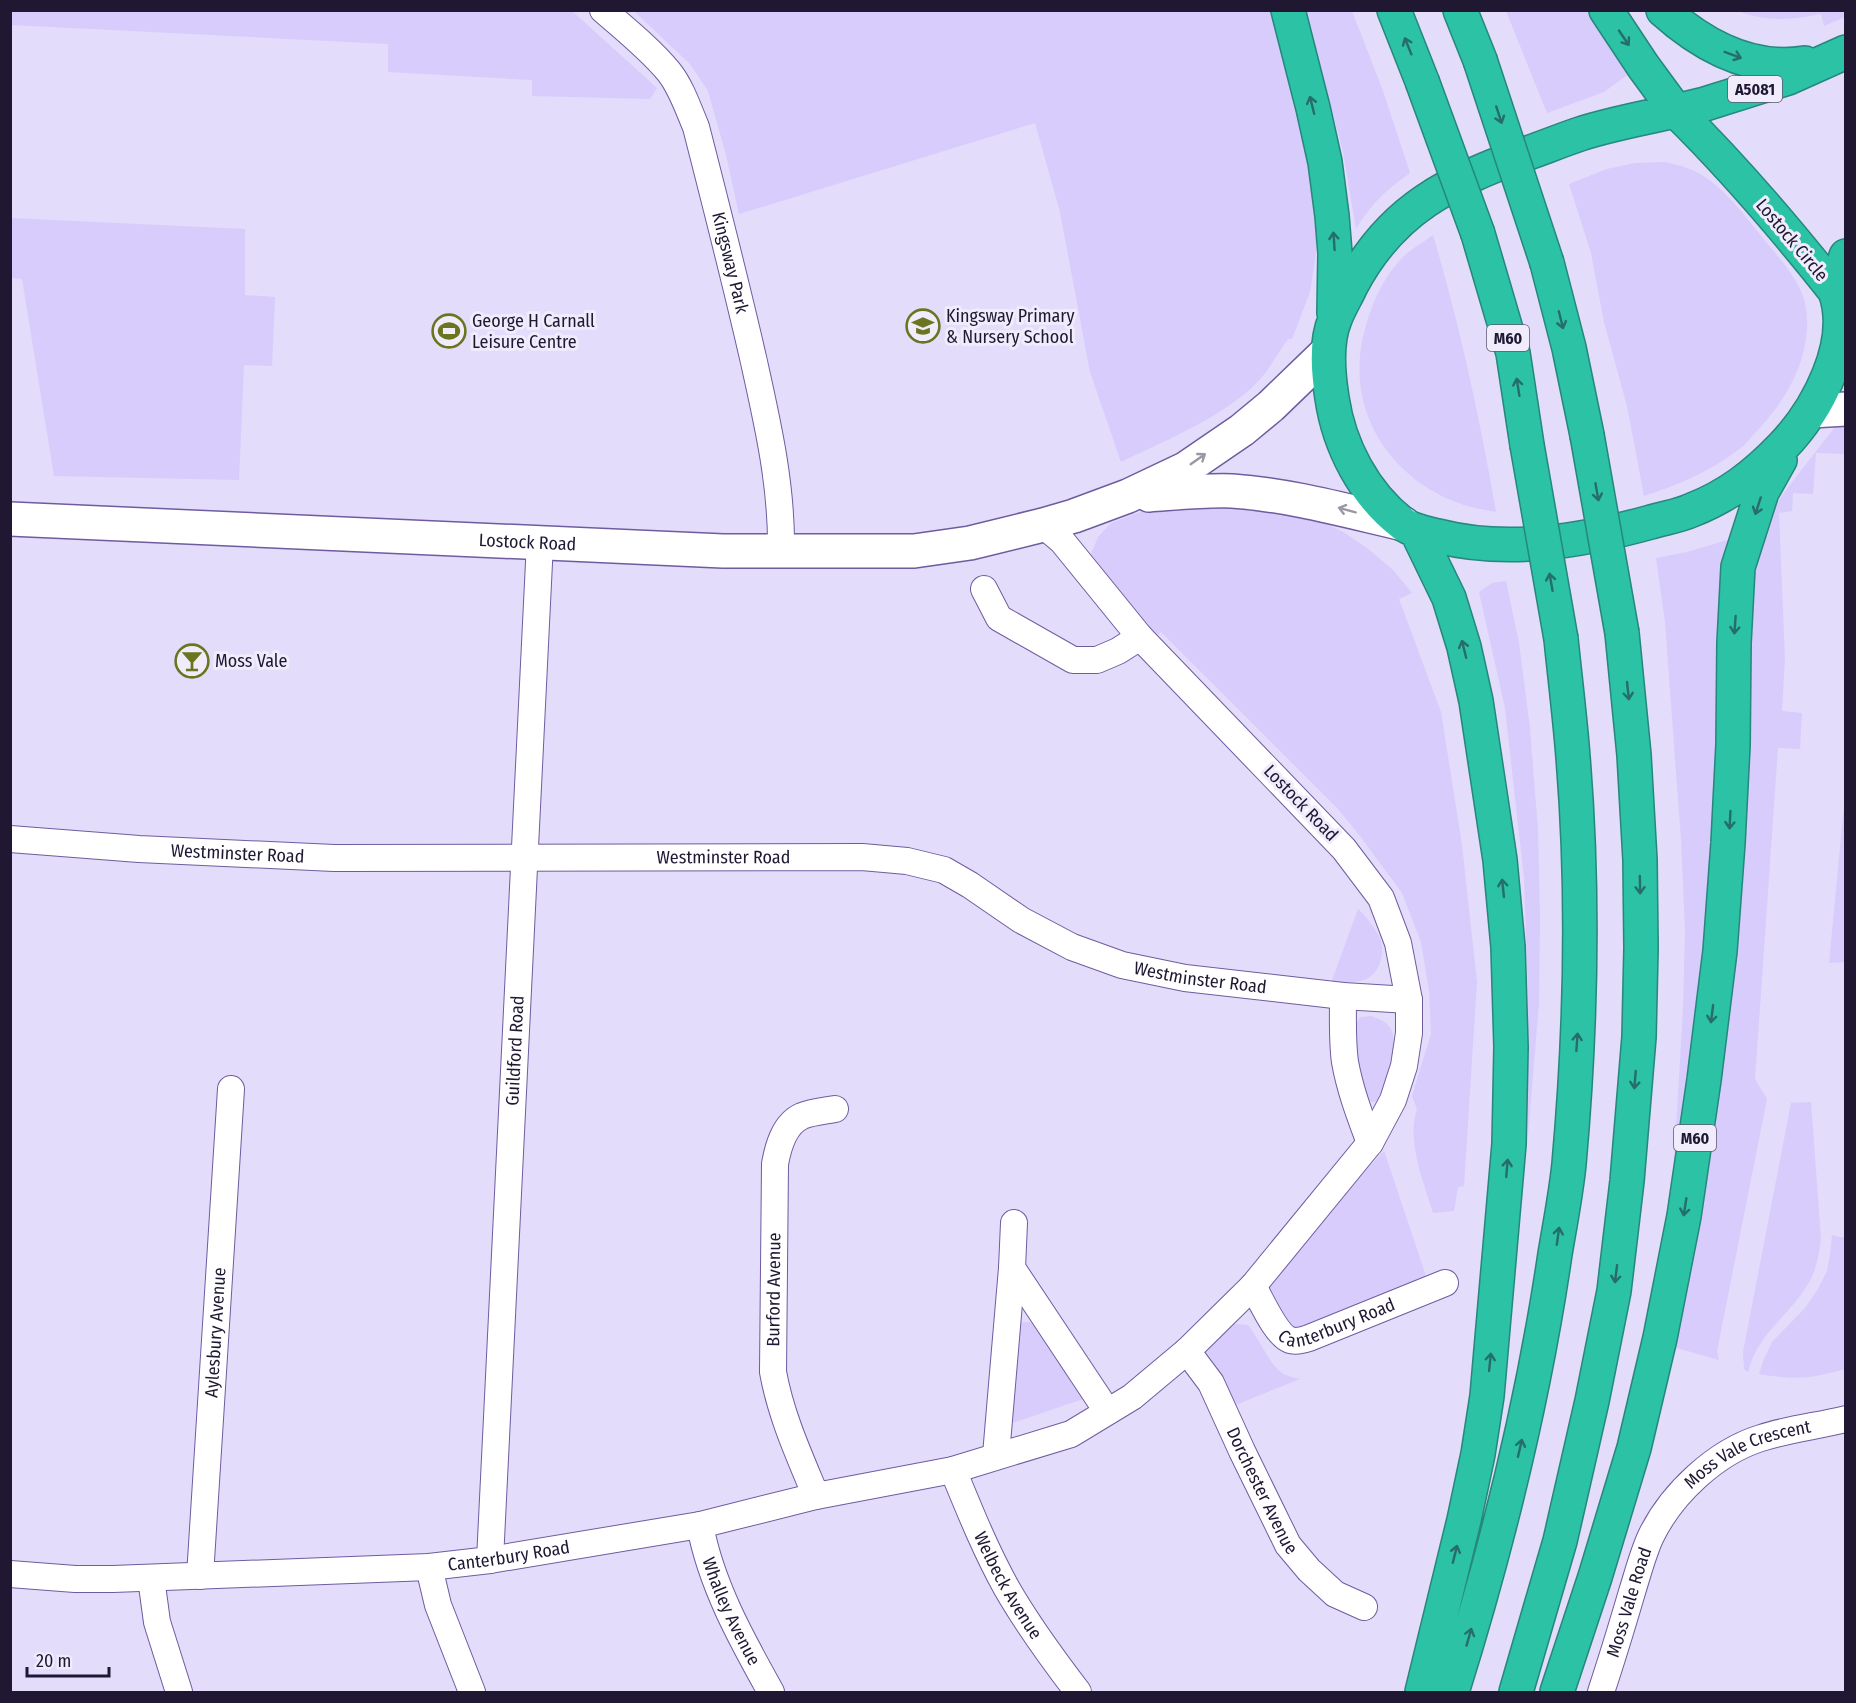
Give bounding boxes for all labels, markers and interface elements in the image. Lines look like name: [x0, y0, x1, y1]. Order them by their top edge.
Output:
one-way arrow: [1618, 30, 1630, 46]
one-way arrow: [1402, 37, 1413, 56]
one-way arrow: [1724, 50, 1742, 61]
road number: A5081: [1728, 76, 1782, 102]
one-way arrow: [1306, 96, 1318, 115]
one-way arrow: [1494, 105, 1505, 124]
street label: Lostock Circle: [1751, 194, 1833, 286]
street label: Kingsway Park: [707, 210, 753, 316]
one-way arrow: [1329, 232, 1340, 252]
place label: Kingsway Primary & Nursery School: [946, 305, 1075, 348]
school or university icon: Kingsway Primary & Nursery School: [905, 308, 941, 344]
place label: George H Carnall Leisure Centre: [472, 310, 595, 353]
one-way arrow: [1556, 310, 1568, 329]
sports icon: George H Carnall Leisure Centre: [431, 313, 467, 349]
road number: M60: [1487, 325, 1529, 351]
one-way arrow: [1513, 378, 1524, 397]
one-way arrow: [1190, 453, 1206, 465]
one-way arrow: [1592, 482, 1603, 502]
one-way arrow: [1751, 496, 1762, 515]
one-way arrow: [1338, 504, 1357, 516]
street label: Lostock Road: [478, 529, 577, 555]
one-way arrow: [1545, 572, 1556, 592]
one-way arrow: [1729, 615, 1740, 635]
one-way arrow: [1458, 640, 1469, 659]
bar icon: Moss Vale: [174, 643, 210, 679]
place label: Moss Vale: [215, 650, 287, 672]
one-way arrow: [1623, 680, 1634, 700]
street label: Lostock Road: [1259, 760, 1343, 846]
one-way arrow: [1724, 810, 1735, 829]
street label: Westminster Road: [170, 839, 305, 868]
street label: Westminster Road: [656, 846, 790, 868]
one-way arrow: [1634, 875, 1646, 895]
one-way arrow: [1497, 879, 1508, 899]
street label: Westminster Road: [1132, 957, 1268, 998]
street label: Guildford Road: [501, 995, 529, 1106]
one-way arrow: [1706, 1004, 1717, 1024]
one-way arrow: [1572, 1032, 1583, 1052]
one-way arrow: [1629, 1070, 1640, 1090]
road number: M60: [1674, 1125, 1716, 1151]
one-way arrow: [1502, 1159, 1513, 1179]
one-way arrow: [1679, 1197, 1690, 1217]
one-way arrow: [1553, 1226, 1564, 1246]
street label: Burford Avenue: [762, 1232, 785, 1347]
one-way arrow: [1610, 1264, 1621, 1284]
street label: Aylesbury Avenue: [200, 1267, 231, 1398]
street label: Canterbury Road: [1273, 1293, 1398, 1352]
one-way arrow: [1485, 1353, 1496, 1373]
street label: Moss Vale Crescent: [1680, 1416, 1813, 1493]
street label: Dorchester Avenue: [1222, 1424, 1302, 1559]
one-way arrow: [1514, 1439, 1526, 1458]
street label: Welbeck Avenue: [969, 1528, 1047, 1644]
street label: Canterbury Road: [447, 1536, 571, 1576]
street label: Moss Vale Road: [1602, 1544, 1656, 1660]
one-way arrow: [1450, 1545, 1462, 1564]
street label: Whalley Avenue: [698, 1554, 765, 1669]
one-way arrow: [1464, 1628, 1475, 1647]
scale bar: [27, 1640, 110, 1678]
text: 20 m: [36, 1650, 71, 1672]

